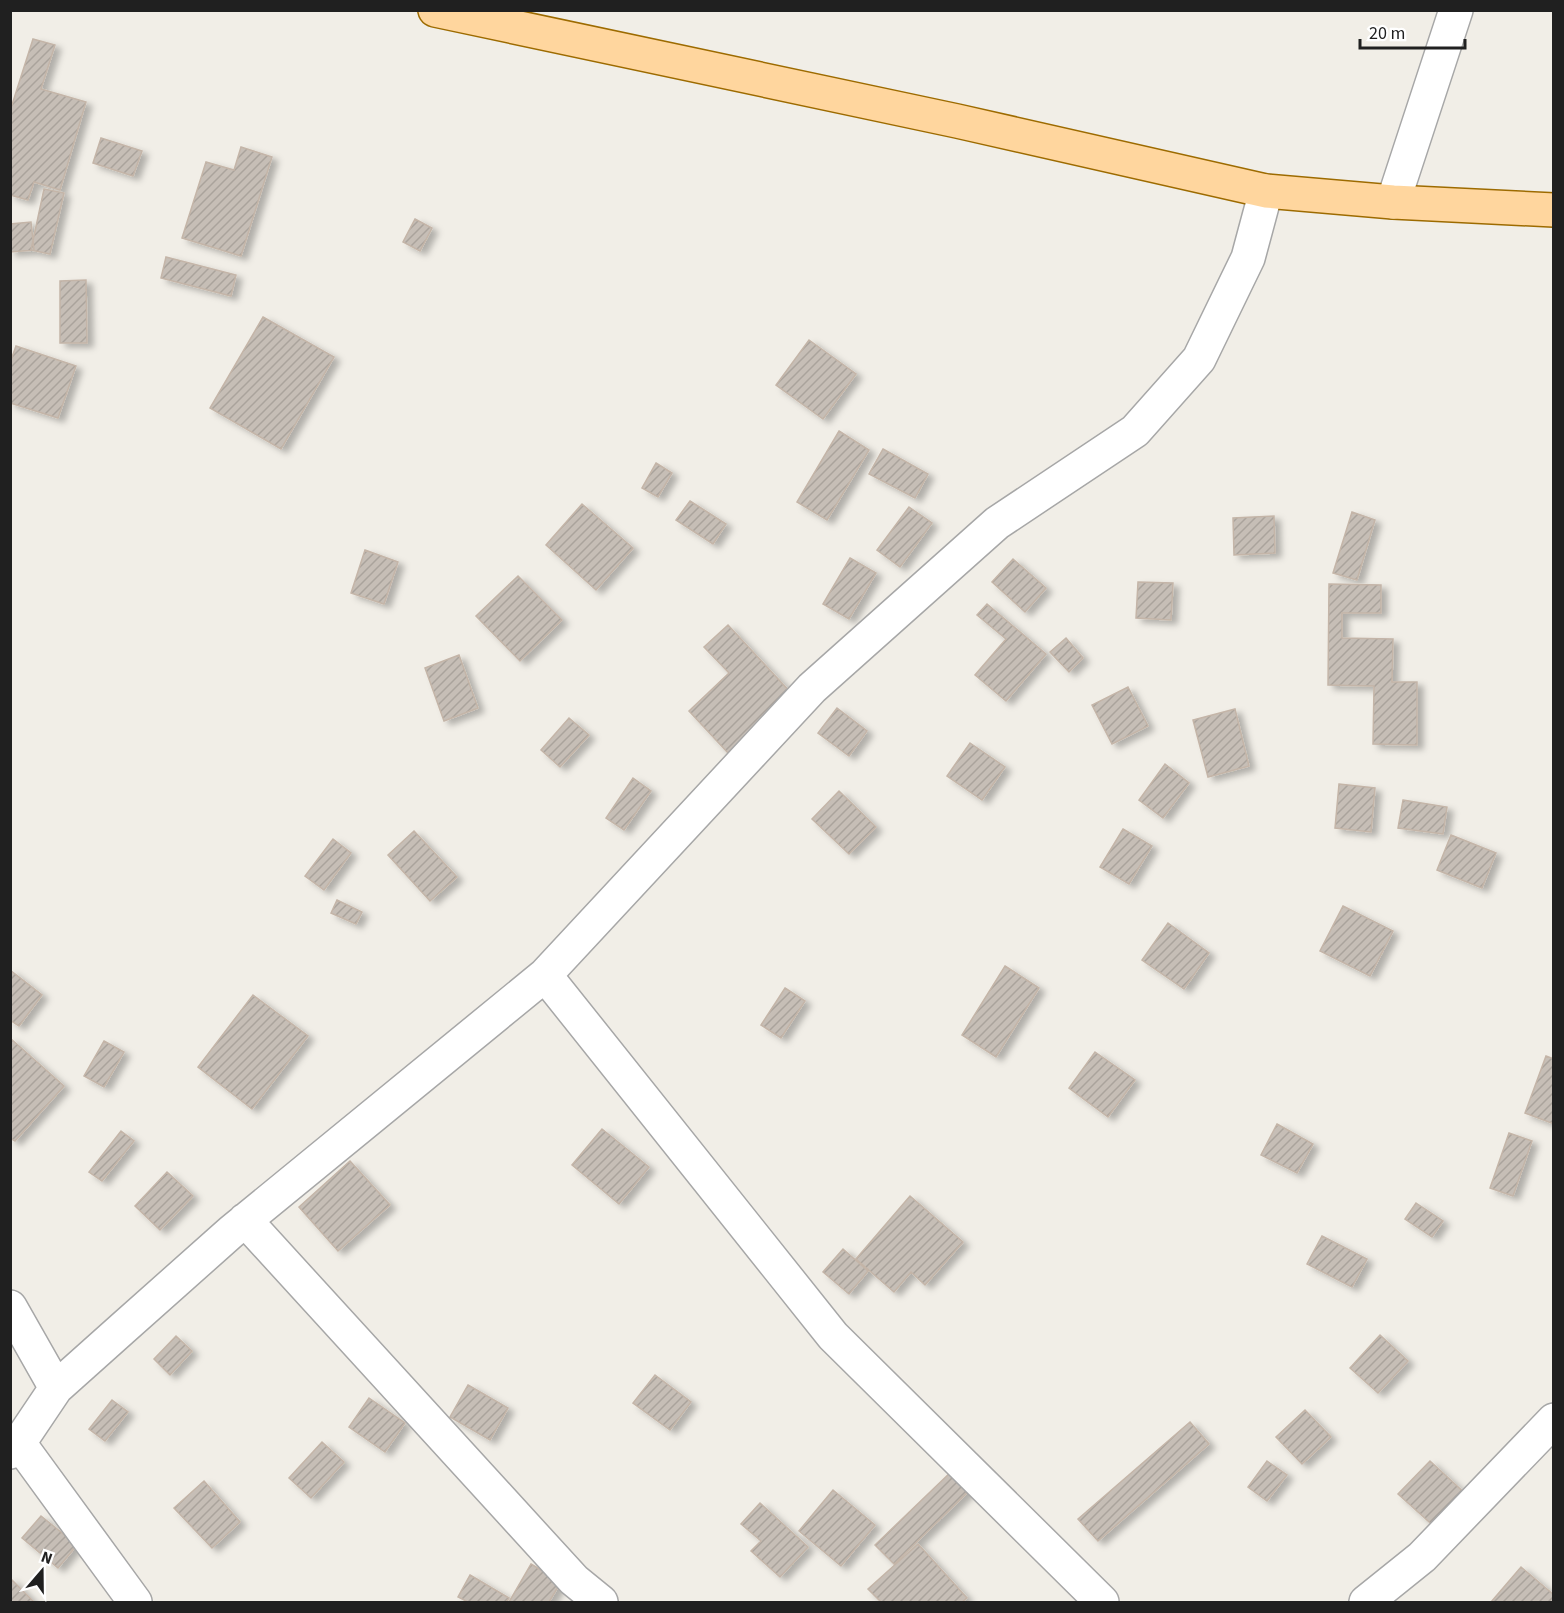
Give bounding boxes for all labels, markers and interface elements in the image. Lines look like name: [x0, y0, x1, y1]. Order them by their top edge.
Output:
scale bar: [1360, 12, 1465, 50]
text: 20 m: [1369, 21, 1405, 46]
north arrow: [12, 1541, 72, 1601]
text: N: [38, 1546, 56, 1570]

